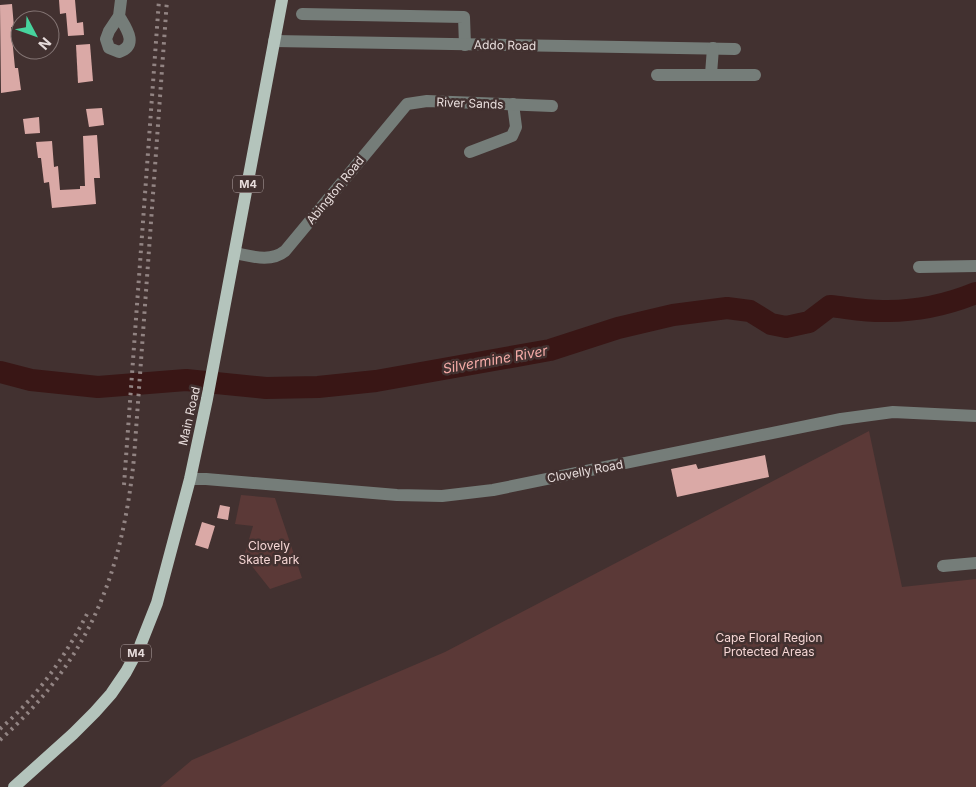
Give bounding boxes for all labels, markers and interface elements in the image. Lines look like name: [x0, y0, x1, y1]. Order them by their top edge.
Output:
north arrow: [10, 10, 60, 60]
text: N: [35, 34, 55, 53]
street label: Addo Road: [474, 37, 536, 53]
street label: River Sands: [436, 94, 504, 112]
street label: Abington Road: [303, 153, 367, 227]
road number: M4: [233, 175, 263, 192]
water label: Silvermine River: [441, 341, 549, 377]
street label: Main Road: [175, 385, 203, 447]
street label: Clovelly Road: [546, 456, 624, 486]
park label: Clovely Skate Park: [239, 538, 300, 567]
park label: Cape Floral Region Protected Areas: [715, 630, 823, 659]
road number: M4: [121, 644, 151, 661]

